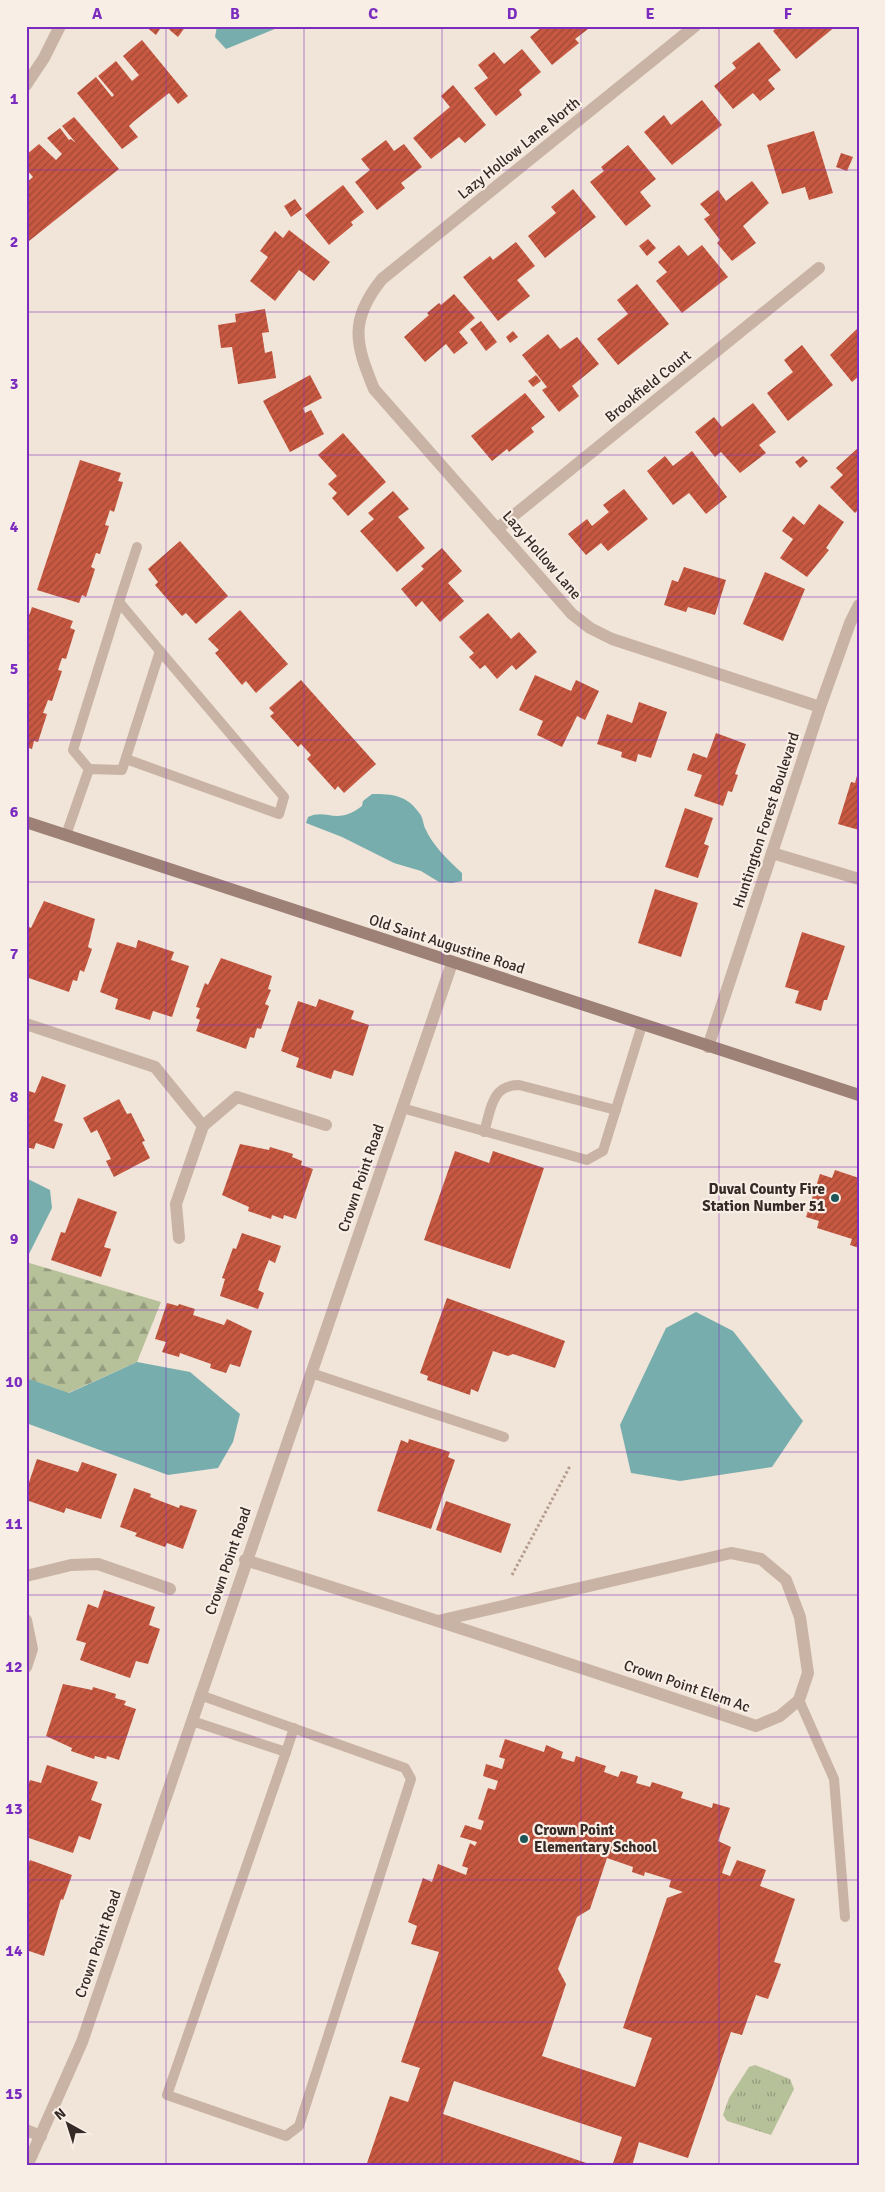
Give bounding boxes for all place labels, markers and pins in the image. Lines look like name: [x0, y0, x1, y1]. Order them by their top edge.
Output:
place label: Duval County Fire Station Number 51: [702, 1180, 825, 1215]
marker: Duval County Fire Station Number 51: [829, 1192, 841, 1204]
place label: Crown Point Elementary School: [534, 1821, 657, 1856]
marker: Crown Point Elementary School: [518, 1833, 530, 1845]

